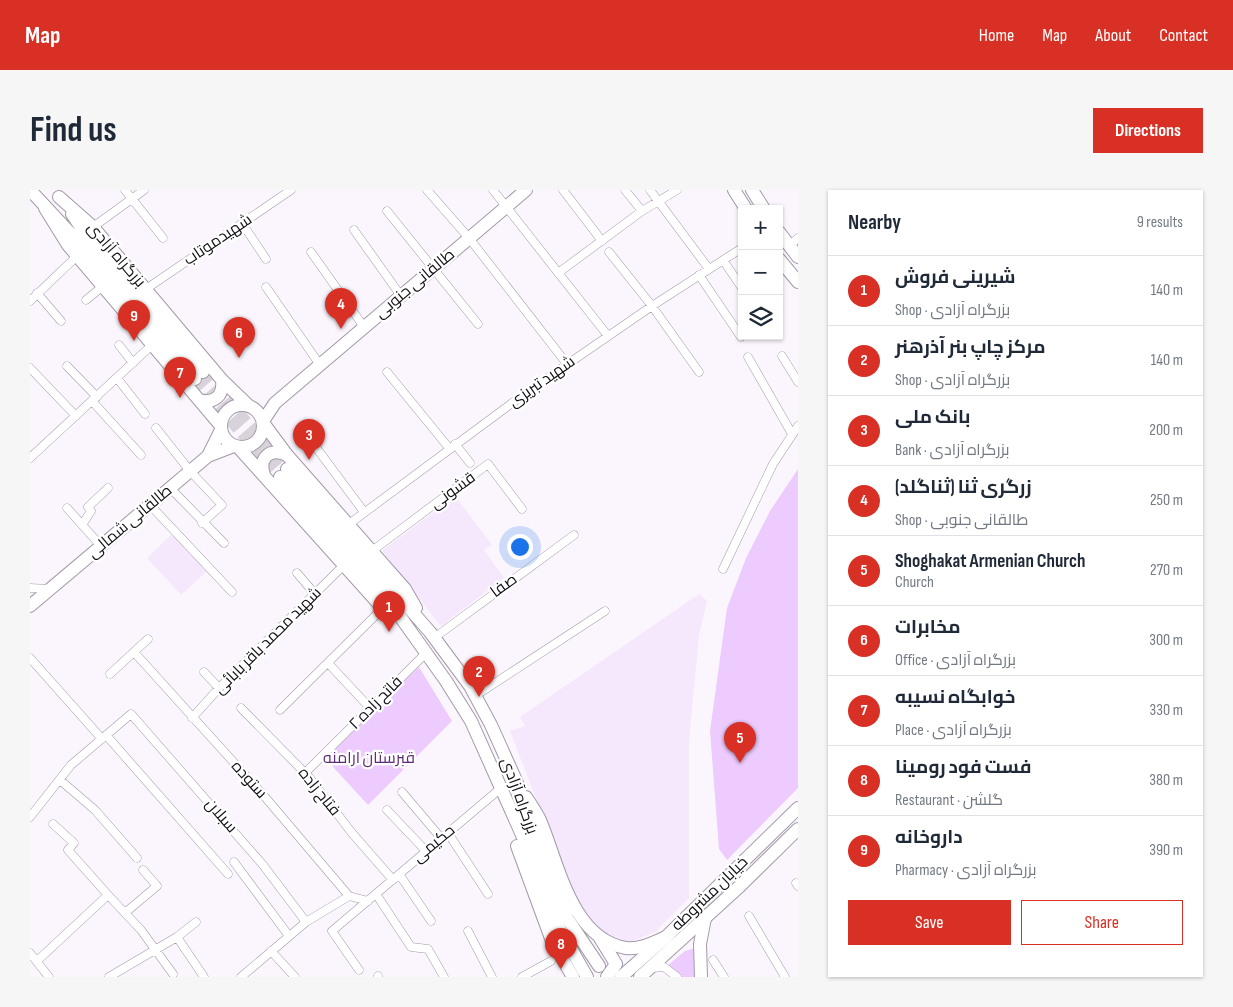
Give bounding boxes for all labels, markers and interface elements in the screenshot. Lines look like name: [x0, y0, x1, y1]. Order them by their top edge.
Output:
text: Map: [25, 21, 60, 50]
text: Home: [979, 25, 1014, 46]
text: Map: [1042, 25, 1067, 46]
text: About: [1095, 25, 1131, 46]
text: Contact: [1159, 25, 1208, 46]
button: Directions: [1093, 108, 1203, 153]
text: Find us: [30, 109, 117, 152]
map controls: [738, 205, 783, 340]
button: +: [738, 205, 783, 250]
street label: شهیدموتاب: [180, 210, 256, 270]
text: Nearby: [848, 210, 901, 235]
text: 9 results: [1137, 213, 1183, 232]
street label: بزرگراه آزادی: [83, 219, 149, 291]
street label: طالقانی جنوبی: [371, 245, 459, 323]
button: −: [738, 250, 783, 295]
text: شیرینی فروش: [895, 266, 1016, 289]
text: 1: [861, 281, 867, 300]
text: 140 m: [1151, 281, 1183, 300]
pin: 4: [325, 288, 357, 329]
button: layers: [738, 295, 783, 340]
pin: 9: [118, 300, 150, 341]
text: Shop · بزرگراه آزادی: [895, 301, 1010, 320]
pin: 6: [223, 317, 255, 358]
text: مرکز چاپ بنر آذرهنر: [895, 336, 1046, 359]
text: 2: [860, 351, 868, 370]
text: 140 m: [1151, 351, 1183, 370]
street label: شهید تبریزی: [505, 352, 579, 412]
pin: 7: [164, 357, 196, 398]
text: Shop · بزرگراه آزادی: [895, 371, 1010, 390]
text: بانک ملی: [895, 406, 970, 429]
pin: 3: [293, 419, 325, 460]
text: 3: [860, 421, 868, 440]
text: 200 m: [1149, 421, 1183, 440]
text: Bank · بزرگراه آزادی: [895, 441, 1010, 460]
street label: قشونی: [427, 468, 479, 514]
text: زرگری ثنا (ثناگلد): [895, 476, 1032, 499]
street label: طالقانی شمالی: [84, 481, 176, 563]
text: 4: [860, 491, 868, 510]
text: 250 m: [1150, 491, 1183, 510]
text: Shop · طالقانی جنوبی: [895, 511, 1028, 530]
your location: [507, 534, 533, 560]
text: Shoghakat Armenian Church: [895, 550, 1085, 573]
text: 5: [860, 561, 868, 580]
text: 270 m: [1150, 561, 1183, 580]
street label: صفا: [487, 570, 521, 602]
text: Church: [895, 573, 934, 592]
street label: شهید محمد باقر بابائی: [210, 583, 326, 699]
pin: 1: [373, 591, 405, 632]
text: مخابرات: [895, 616, 960, 639]
text: 6: [860, 631, 868, 650]
text: 300 m: [1149, 631, 1183, 650]
text: Office · بزرگراه آزادی: [895, 651, 1016, 670]
pin: 2: [463, 656, 495, 697]
street label: فاتح زاده ۲: [345, 672, 407, 734]
text: خوابگاه نسیبه: [895, 686, 1015, 709]
text: 7: [861, 701, 867, 720]
text: 330 m: [1150, 701, 1183, 720]
text: Place · بزرگراه آزادی: [895, 721, 1012, 740]
pin: 5: [724, 722, 756, 763]
park label: قبرستان ارامنه: [323, 749, 415, 768]
street label: بزرگراه آزادی: [496, 755, 542, 837]
text: فست فود رومینا: [895, 756, 1031, 779]
street label: ستوده: [227, 757, 271, 803]
street label: فتاح زاده: [293, 764, 344, 821]
text: 8: [860, 771, 868, 790]
text: 380 m: [1149, 771, 1183, 790]
text: Restaurant · گلشن: [895, 791, 1003, 810]
street label: سبلان: [201, 795, 241, 837]
street label: حکیمی: [409, 821, 459, 867]
text: داروخانه: [895, 826, 963, 849]
text: 9: [860, 841, 868, 860]
text: 390 m: [1149, 841, 1183, 860]
street label: خیابان مشروطه: [668, 853, 752, 935]
text: Pharmacy · بزرگراه آزادی: [895, 861, 1037, 880]
button: Save: [848, 900, 1011, 945]
button: Share: [1021, 900, 1183, 945]
pin: 8: [545, 928, 577, 969]

